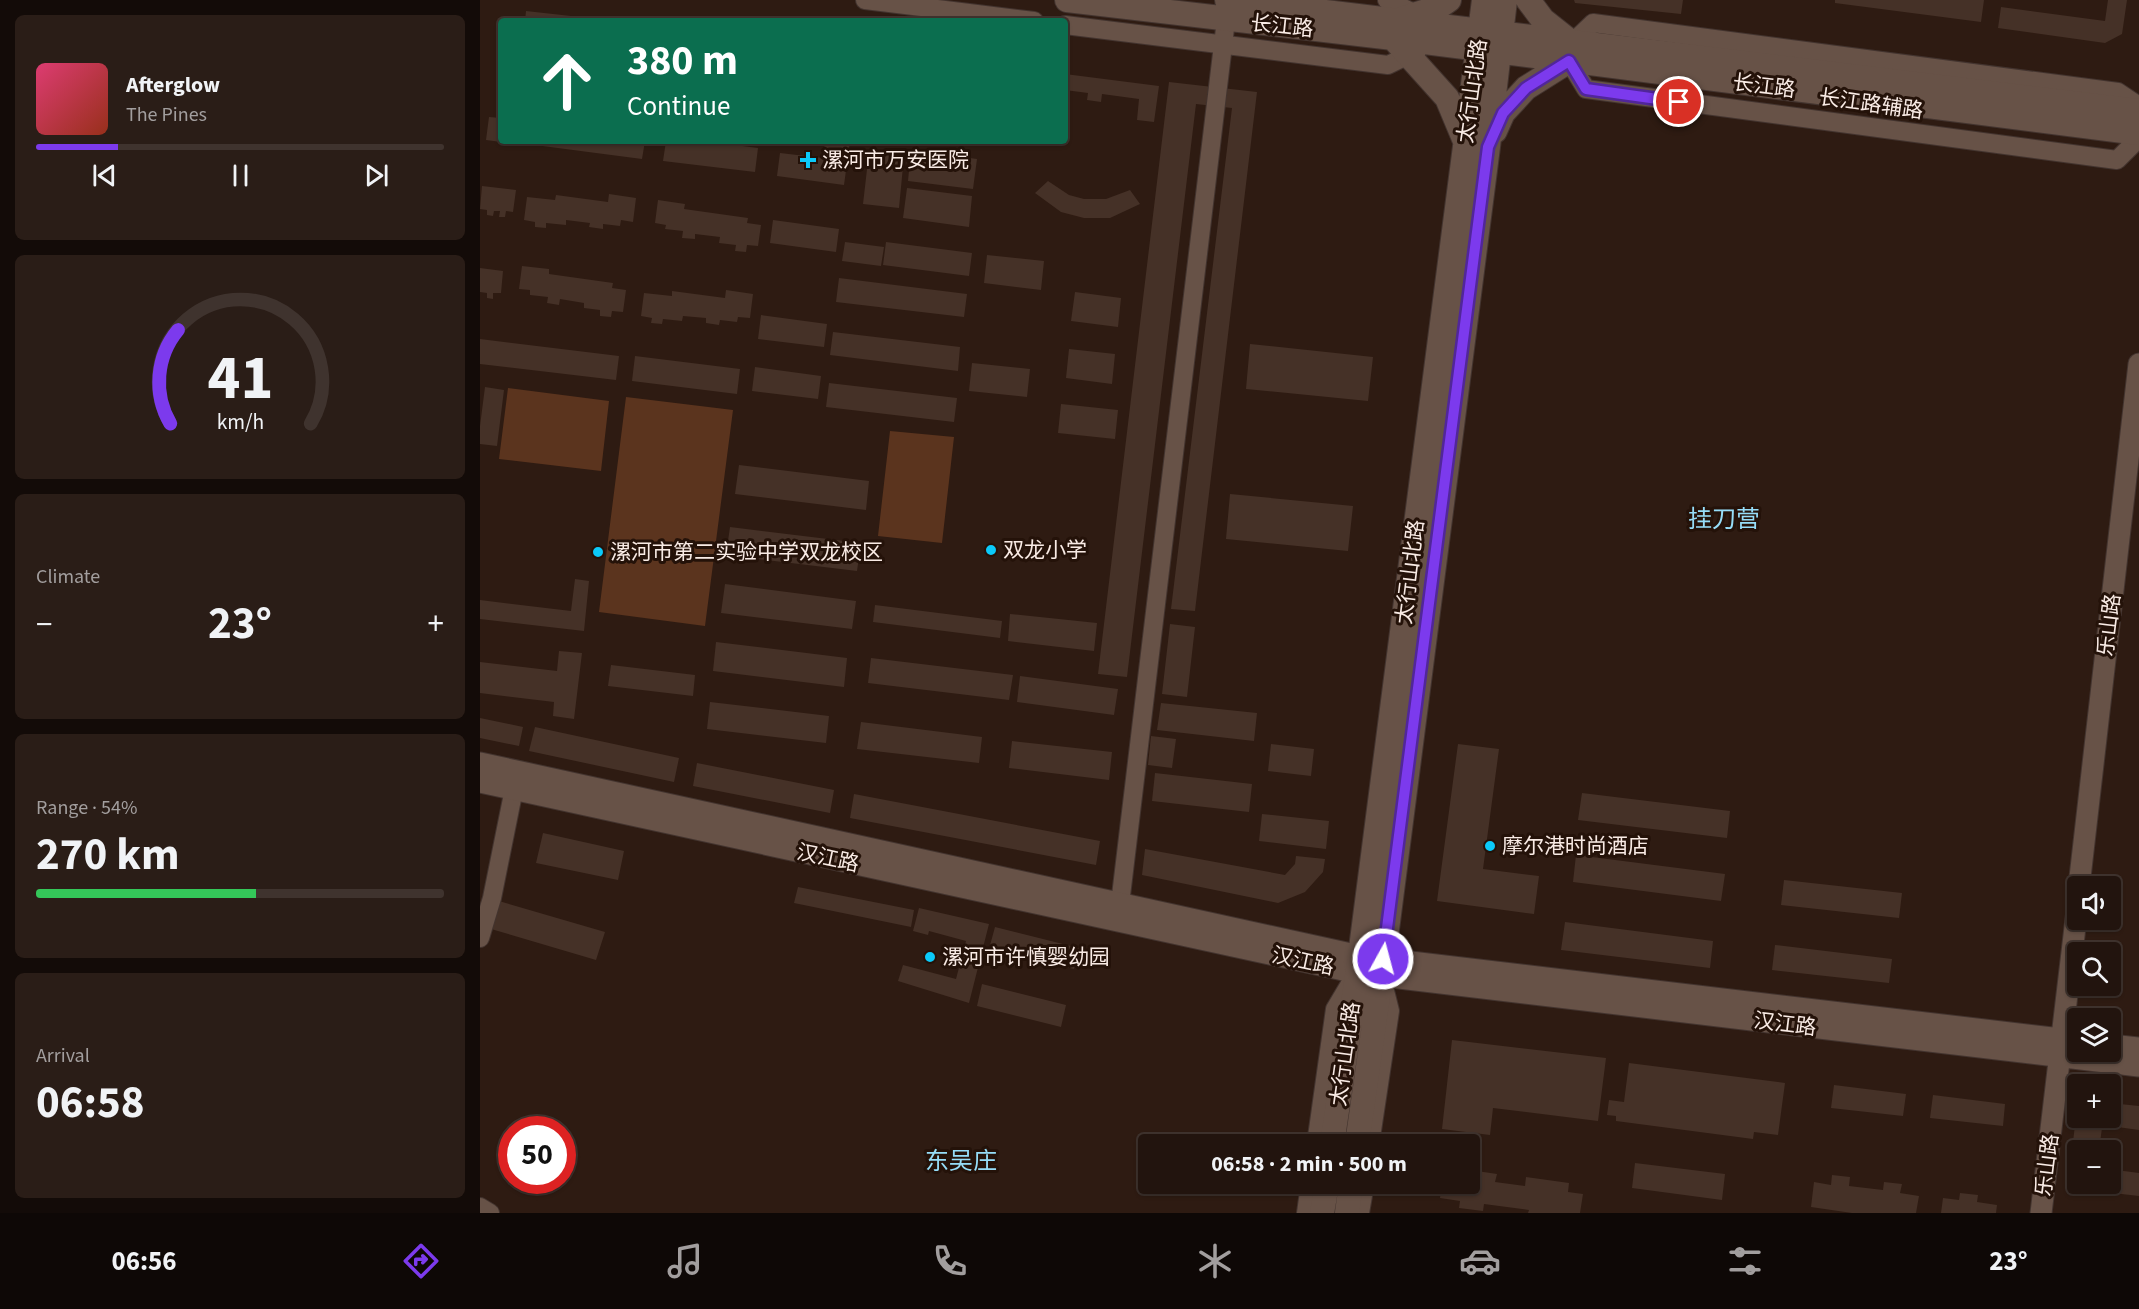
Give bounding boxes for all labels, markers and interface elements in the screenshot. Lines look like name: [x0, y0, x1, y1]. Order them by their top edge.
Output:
street label: 长江路: [1249, 8, 1315, 44]
text: 380 m: [627, 31, 738, 91]
street label: 太行山北路: [1450, 37, 1494, 145]
icon: ahead: [528, 42, 606, 120]
street label: 长江路: [1731, 67, 1797, 105]
text: Afterglow: [126, 69, 220, 101]
pin: [1653, 76, 1704, 127]
street label: 长江路辅路: [1817, 82, 1925, 126]
icon: arrive: [1662, 85, 1695, 118]
text: Continue: [627, 87, 730, 126]
text: The Pines: [126, 101, 207, 129]
place label: 漯河市万安医院: [822, 145, 969, 175]
marker: 漯河市万安医院: [799, 151, 817, 169]
icon: previous: [88, 159, 121, 192]
icon: pause: [224, 159, 257, 192]
icon: next: [360, 159, 393, 192]
text: 41: [207, 334, 273, 423]
text: km/h: [216, 407, 264, 438]
district label: 挂刀营: [1688, 502, 1760, 537]
street label: 太行山北路: [1389, 518, 1431, 626]
place label: 双龙小学: [1003, 535, 1087, 565]
place label: 漯河市第二实验中学双龙校区: [610, 537, 883, 567]
marker: 双龙小学: [984, 543, 998, 557]
marker: 漯河市第二实验中学双龙校区: [591, 545, 605, 559]
text: Climate: [36, 563, 100, 591]
text: 23°: [208, 592, 272, 656]
street label: 乐山路: [2090, 592, 2128, 658]
text: −: [36, 601, 52, 648]
text: +: [428, 601, 444, 648]
text: Range · 54%: [36, 794, 137, 822]
text: 270 km: [36, 823, 180, 887]
place label: 摩尔港时尚酒店: [1502, 831, 1649, 861]
street label: 汉江路: [794, 837, 862, 879]
marker: 摩尔港时尚酒店: [1483, 839, 1497, 853]
map controls: [2067, 876, 2121, 1194]
button: sound: [2067, 876, 2121, 930]
position arrow: [1351, 927, 1415, 991]
street label: 汉江路: [1269, 940, 1337, 982]
place label: 漯河市许慎婴幼园: [942, 942, 1110, 972]
button: search: [2067, 942, 2121, 996]
marker: 漯河市许慎婴幼园: [923, 950, 937, 964]
street label: 太行山北路: [1323, 1000, 1367, 1108]
street label: 汉江路: [1752, 1005, 1818, 1043]
button: layers: [2067, 1008, 2121, 1062]
text: Arrival: [36, 1042, 90, 1070]
text: 06:58: [36, 1071, 145, 1135]
button: +: [2067, 1074, 2121, 1128]
speed limit sign: 50: [498, 1116, 576, 1194]
street label: 乐山路: [2028, 1132, 2066, 1198]
button: −: [2067, 1140, 2121, 1194]
district label: 东吴庄: [925, 1144, 997, 1179]
text: 06:58 · 2 min · 500 m: [1211, 1148, 1407, 1180]
icon: directions: [400, 1240, 442, 1282]
icon: music: [664, 1240, 706, 1282]
icon: phone: [929, 1240, 971, 1282]
icon: climate: [1194, 1240, 1236, 1282]
icon: car: [1459, 1240, 1501, 1282]
icon: filters: [1724, 1240, 1766, 1282]
text: 06:56: [111, 1242, 177, 1281]
text: 23°: [1989, 1242, 2028, 1281]

